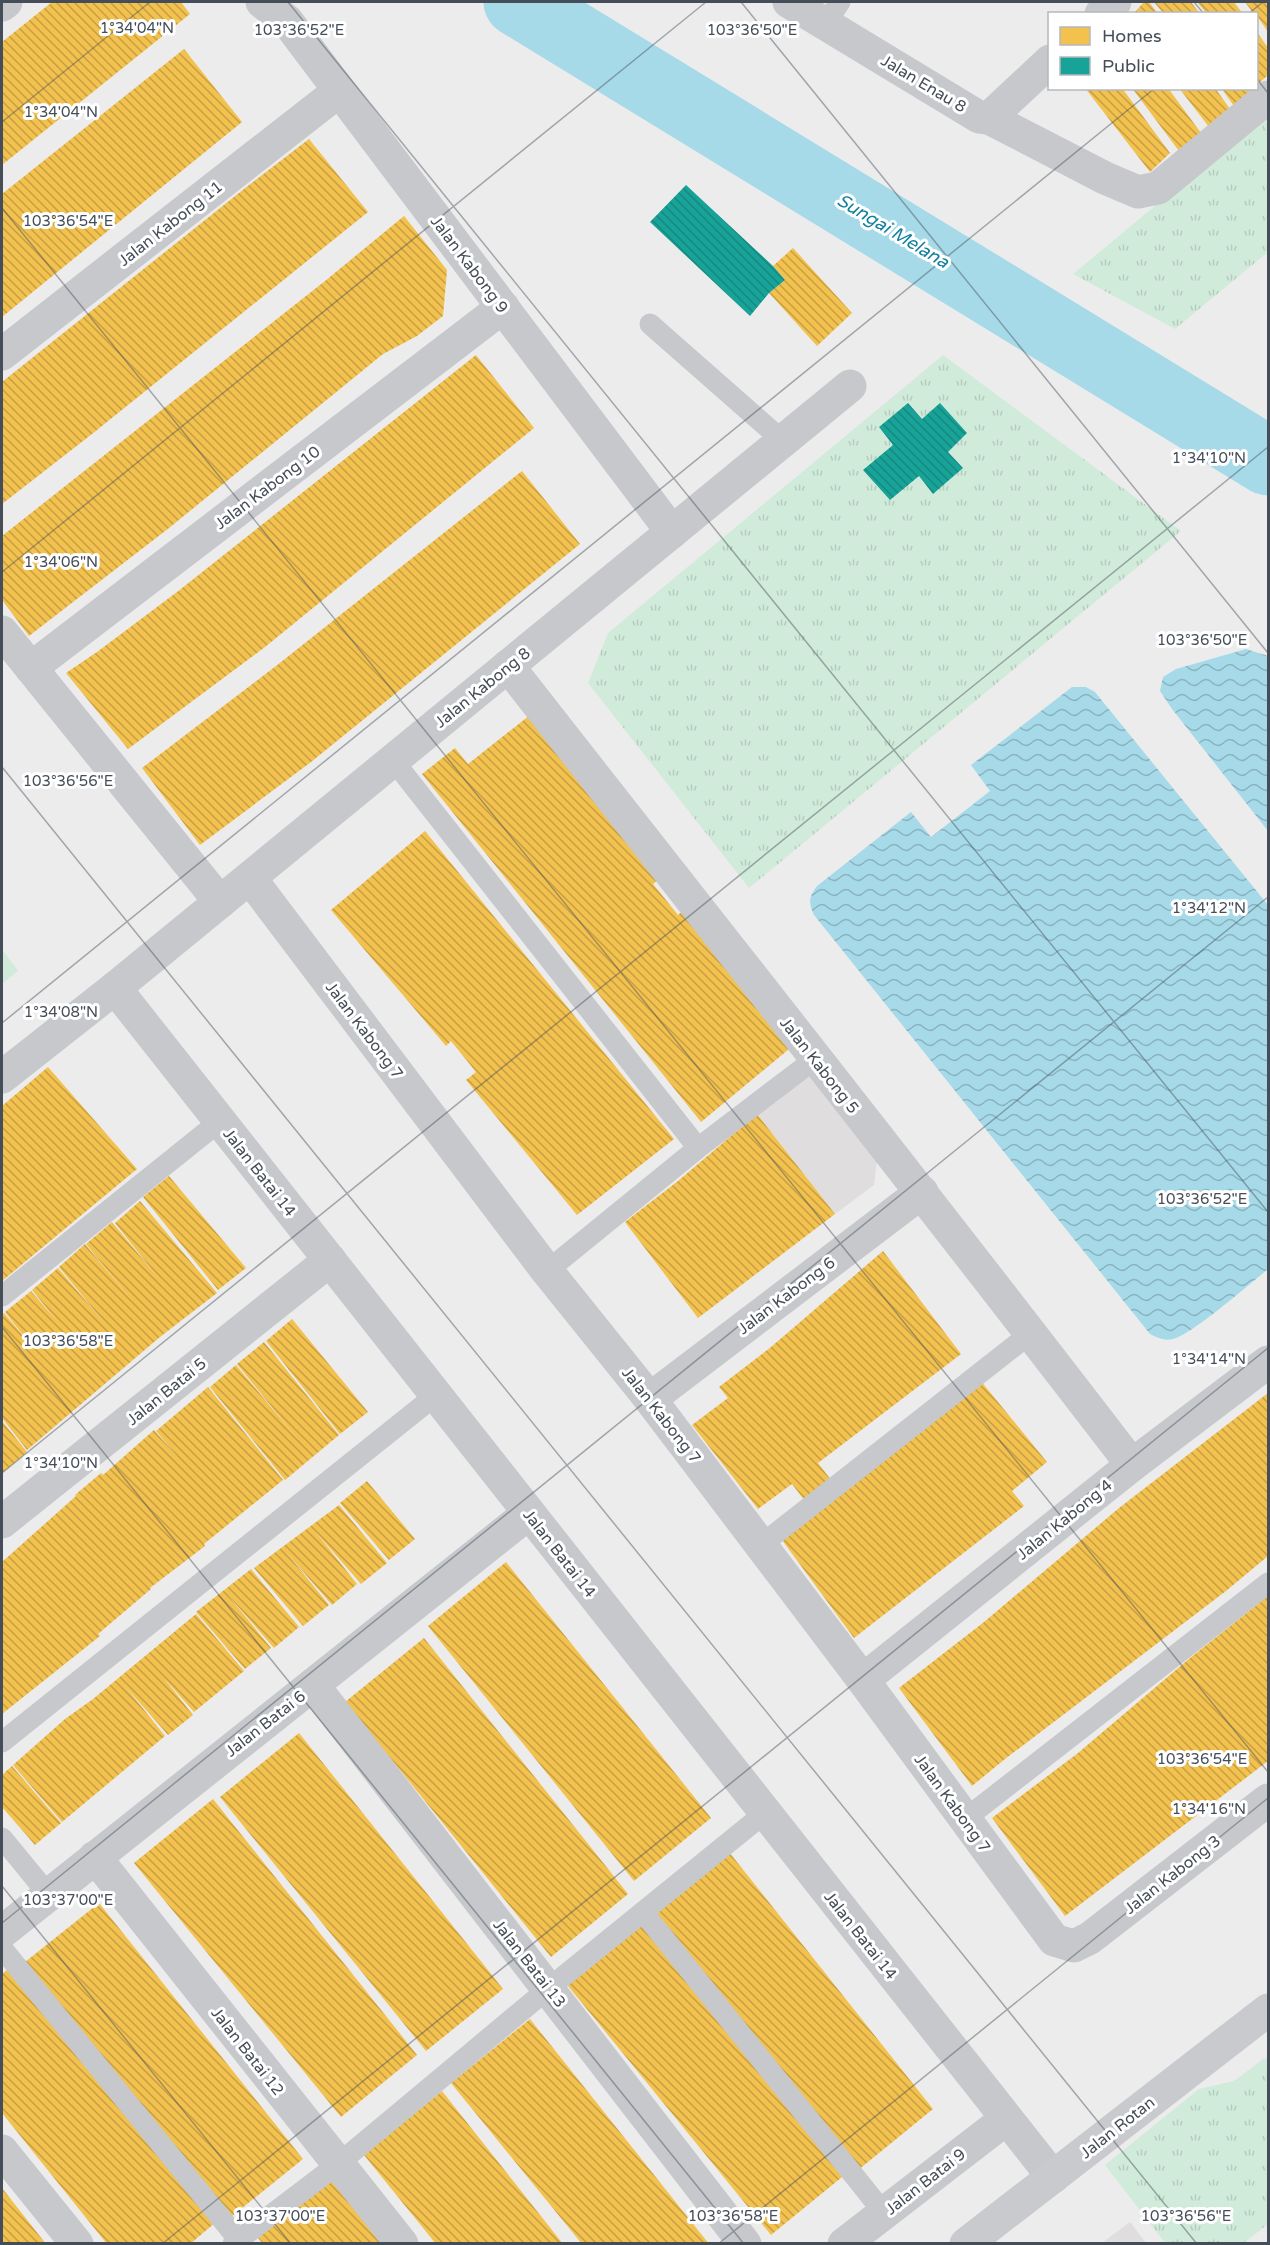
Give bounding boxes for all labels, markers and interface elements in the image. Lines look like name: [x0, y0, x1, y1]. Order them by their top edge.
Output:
legend: [1048, 12, 1258, 90]
text: 1°34'04"N: [100, 19, 174, 37]
text: 103°36'52"E: [254, 21, 344, 39]
text: 103°36'50"E: [707, 21, 797, 39]
text: Homes: [1102, 25, 1162, 47]
street label: Jalan Enau 8: [877, 51, 970, 117]
text: Public: [1102, 55, 1155, 77]
text: 1°34'04"N: [24, 103, 98, 121]
street label: Jalan Kabong 11: [114, 177, 227, 271]
water label: Sungai Melana: [833, 189, 954, 273]
text: 103°36'54"E: [23, 212, 113, 230]
street label: Jalan Kabong 9: [426, 212, 512, 317]
street label: Jalan Kabong 10: [211, 442, 324, 534]
text: 1°34'10"N: [1172, 449, 1246, 467]
text: 1°34'06"N: [24, 553, 98, 571]
text: 103°36'50"E: [1157, 631, 1247, 649]
street label: Jalan Kabong 8: [431, 643, 534, 732]
text: 103°36'56"E: [23, 772, 113, 790]
text: 1°34'12"N: [1172, 899, 1246, 917]
street label: Jalan Kabong 7: [321, 978, 407, 1083]
text: 1°34'08"N: [24, 1003, 98, 1021]
street label: Jalan Kabong 5: [775, 1013, 863, 1118]
street label: Jalan Batai 14: [219, 1124, 300, 1221]
text: 103°36'52"E: [1157, 1190, 1247, 1208]
street label: Jalan Kabong 6: [734, 1253, 839, 1339]
text: 103°36'58"E: [23, 1332, 113, 1350]
text: 1°34'14"N: [1172, 1350, 1246, 1368]
street label: Jalan Batai 5: [123, 1354, 210, 1430]
street label: Jalan Kabong 7: [617, 1363, 705, 1468]
text: 1°34'10"N: [24, 1454, 98, 1472]
street label: Jalan Kabong 4: [1013, 1475, 1116, 1564]
street label: Jalan Batai 14: [519, 1505, 600, 1602]
street label: Jalan Batai 6: [221, 1686, 310, 1761]
street label: Jalan Kabong 7: [910, 1750, 995, 1857]
text: 103°36'54"E: [1157, 1750, 1247, 1768]
text: 1°34'16"N: [1172, 1800, 1246, 1818]
street label: Jalan Kabong 3: [1120, 1831, 1225, 1919]
street label: Jalan Batai 14: [820, 1887, 901, 1984]
text: 103°37'00"E: [23, 1891, 113, 1909]
street label: Jalan Batai 13: [489, 1915, 570, 2012]
street label: Jalan Batai 12: [207, 2003, 288, 2100]
street label: Jalan Rotan: [1076, 2092, 1159, 2163]
street label: Jalan Batai 9: [881, 2144, 970, 2219]
text: 103°37'00"E: [235, 2207, 325, 2225]
text: 103°36'58"E: [688, 2207, 778, 2225]
text: 103°36'56"E: [1141, 2207, 1231, 2225]

